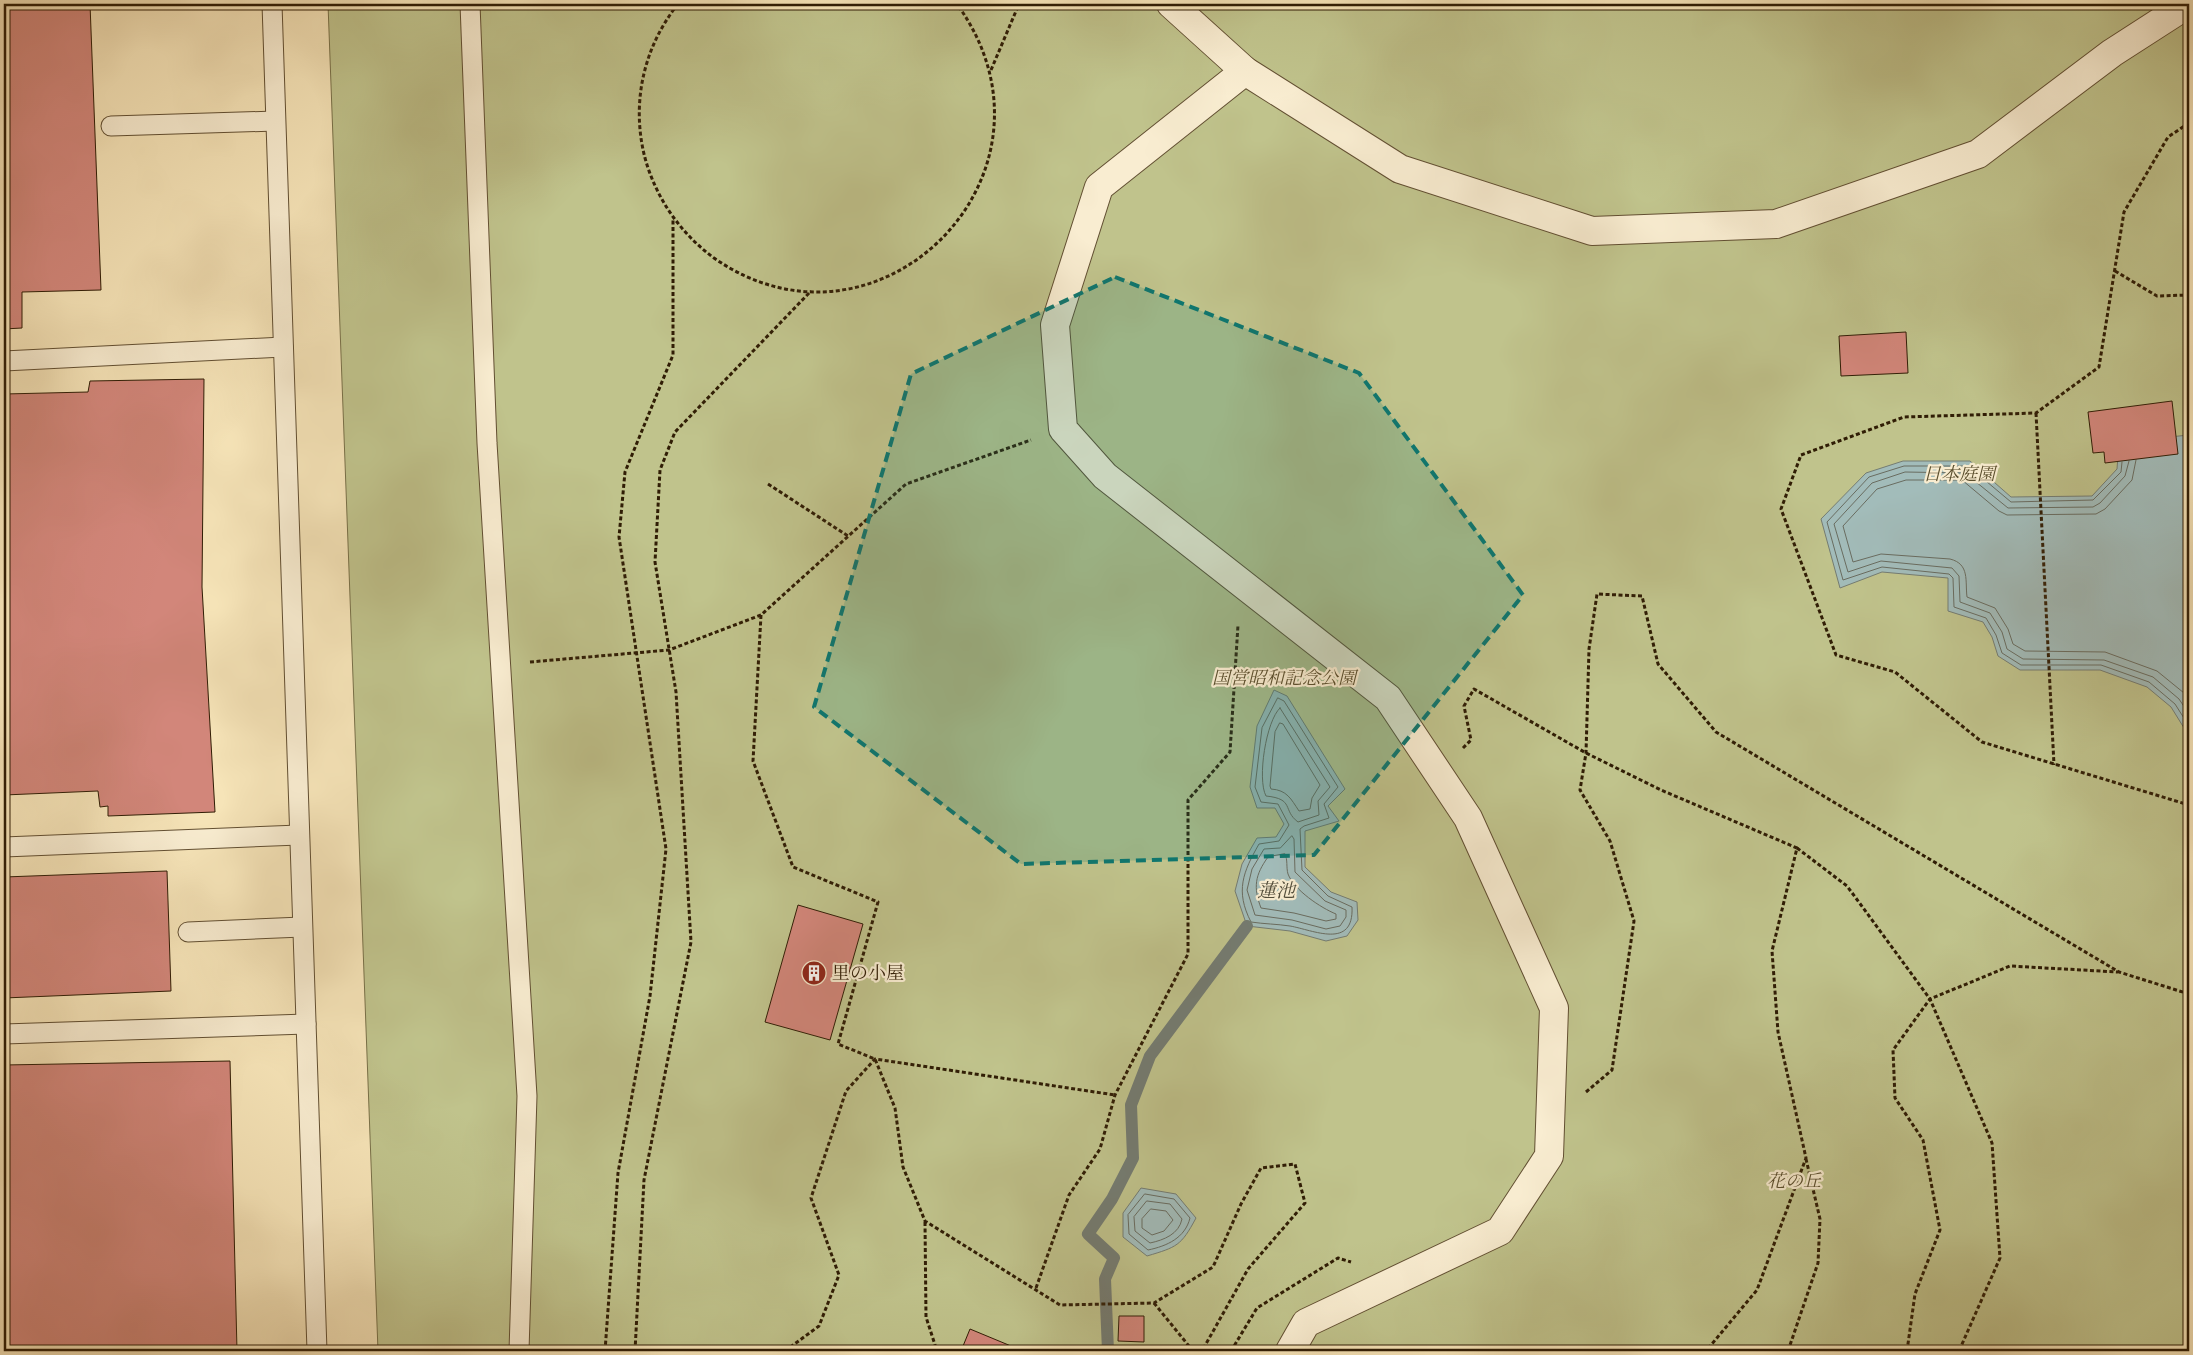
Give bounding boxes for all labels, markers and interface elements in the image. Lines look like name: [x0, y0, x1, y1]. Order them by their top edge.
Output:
park label: 日本庭園: [1923, 462, 1998, 487]
park label: 国営昭和記念公園: [1212, 666, 1359, 691]
water label: 蓮池: [1257, 878, 1297, 904]
building icon: 里の小屋: [801, 960, 827, 986]
place label: 里の小屋: [832, 961, 904, 986]
park label: 花の丘: [1767, 1169, 1822, 1194]

